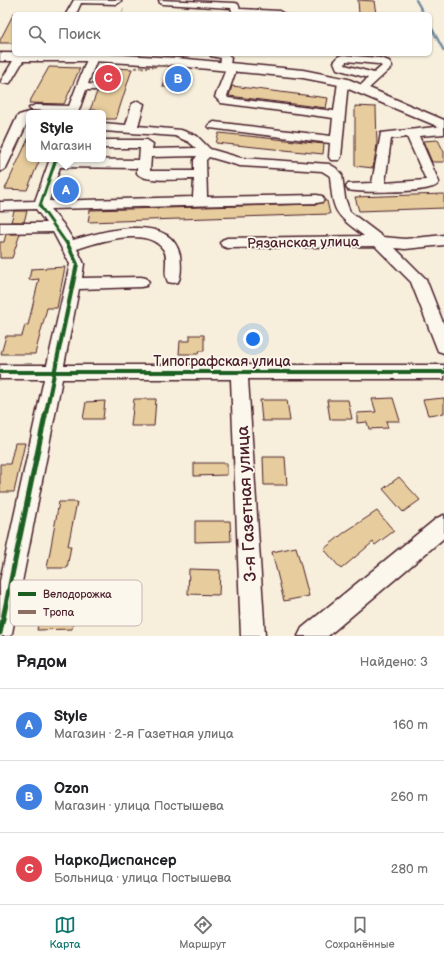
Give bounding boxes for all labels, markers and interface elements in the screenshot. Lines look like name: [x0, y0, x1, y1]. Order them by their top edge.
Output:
search box: [12, 12, 432, 56]
icon: search: [26, 23, 48, 45]
text: Поиск: [58, 25, 101, 44]
pin: C: [95, 63, 121, 93]
pin: B: [165, 64, 191, 94]
popup: [26, 110, 106, 162]
text: Style: [40, 119, 73, 138]
text: Магазин: [40, 138, 92, 154]
pin: A: [53, 175, 79, 205]
street label: Рязанская улица: [247, 233, 360, 252]
your location: [243, 329, 263, 349]
street label: Типографская улица: [153, 353, 291, 370]
street label: 3-я Газетная улица: [233, 425, 261, 583]
legend: [10, 580, 142, 626]
text: Велодорожка: [43, 588, 112, 601]
text: Тропа: [43, 606, 75, 619]
text: Рядом: [16, 652, 67, 672]
text: Найдено: 3: [360, 654, 428, 670]
text: Style: [54, 707, 87, 726]
text: A: [25, 717, 33, 733]
text: 160 m: [393, 717, 428, 733]
text: Магазин · 2-я Газетная улица: [54, 726, 234, 742]
text: Ozon: [54, 779, 89, 798]
text: B: [24, 789, 34, 805]
text: 260 m: [390, 789, 428, 805]
text: Магазин · улица Постышева: [54, 798, 224, 814]
text: НаркоДиспансер: [54, 851, 177, 870]
text: C: [24, 861, 34, 877]
text: 280 m: [391, 861, 428, 877]
text: Больница · улица Постышева: [54, 870, 231, 886]
tab: Карта: [49, 914, 80, 951]
tab: Маршрут: [179, 914, 226, 951]
tab: Сохранённые: [325, 914, 395, 951]

